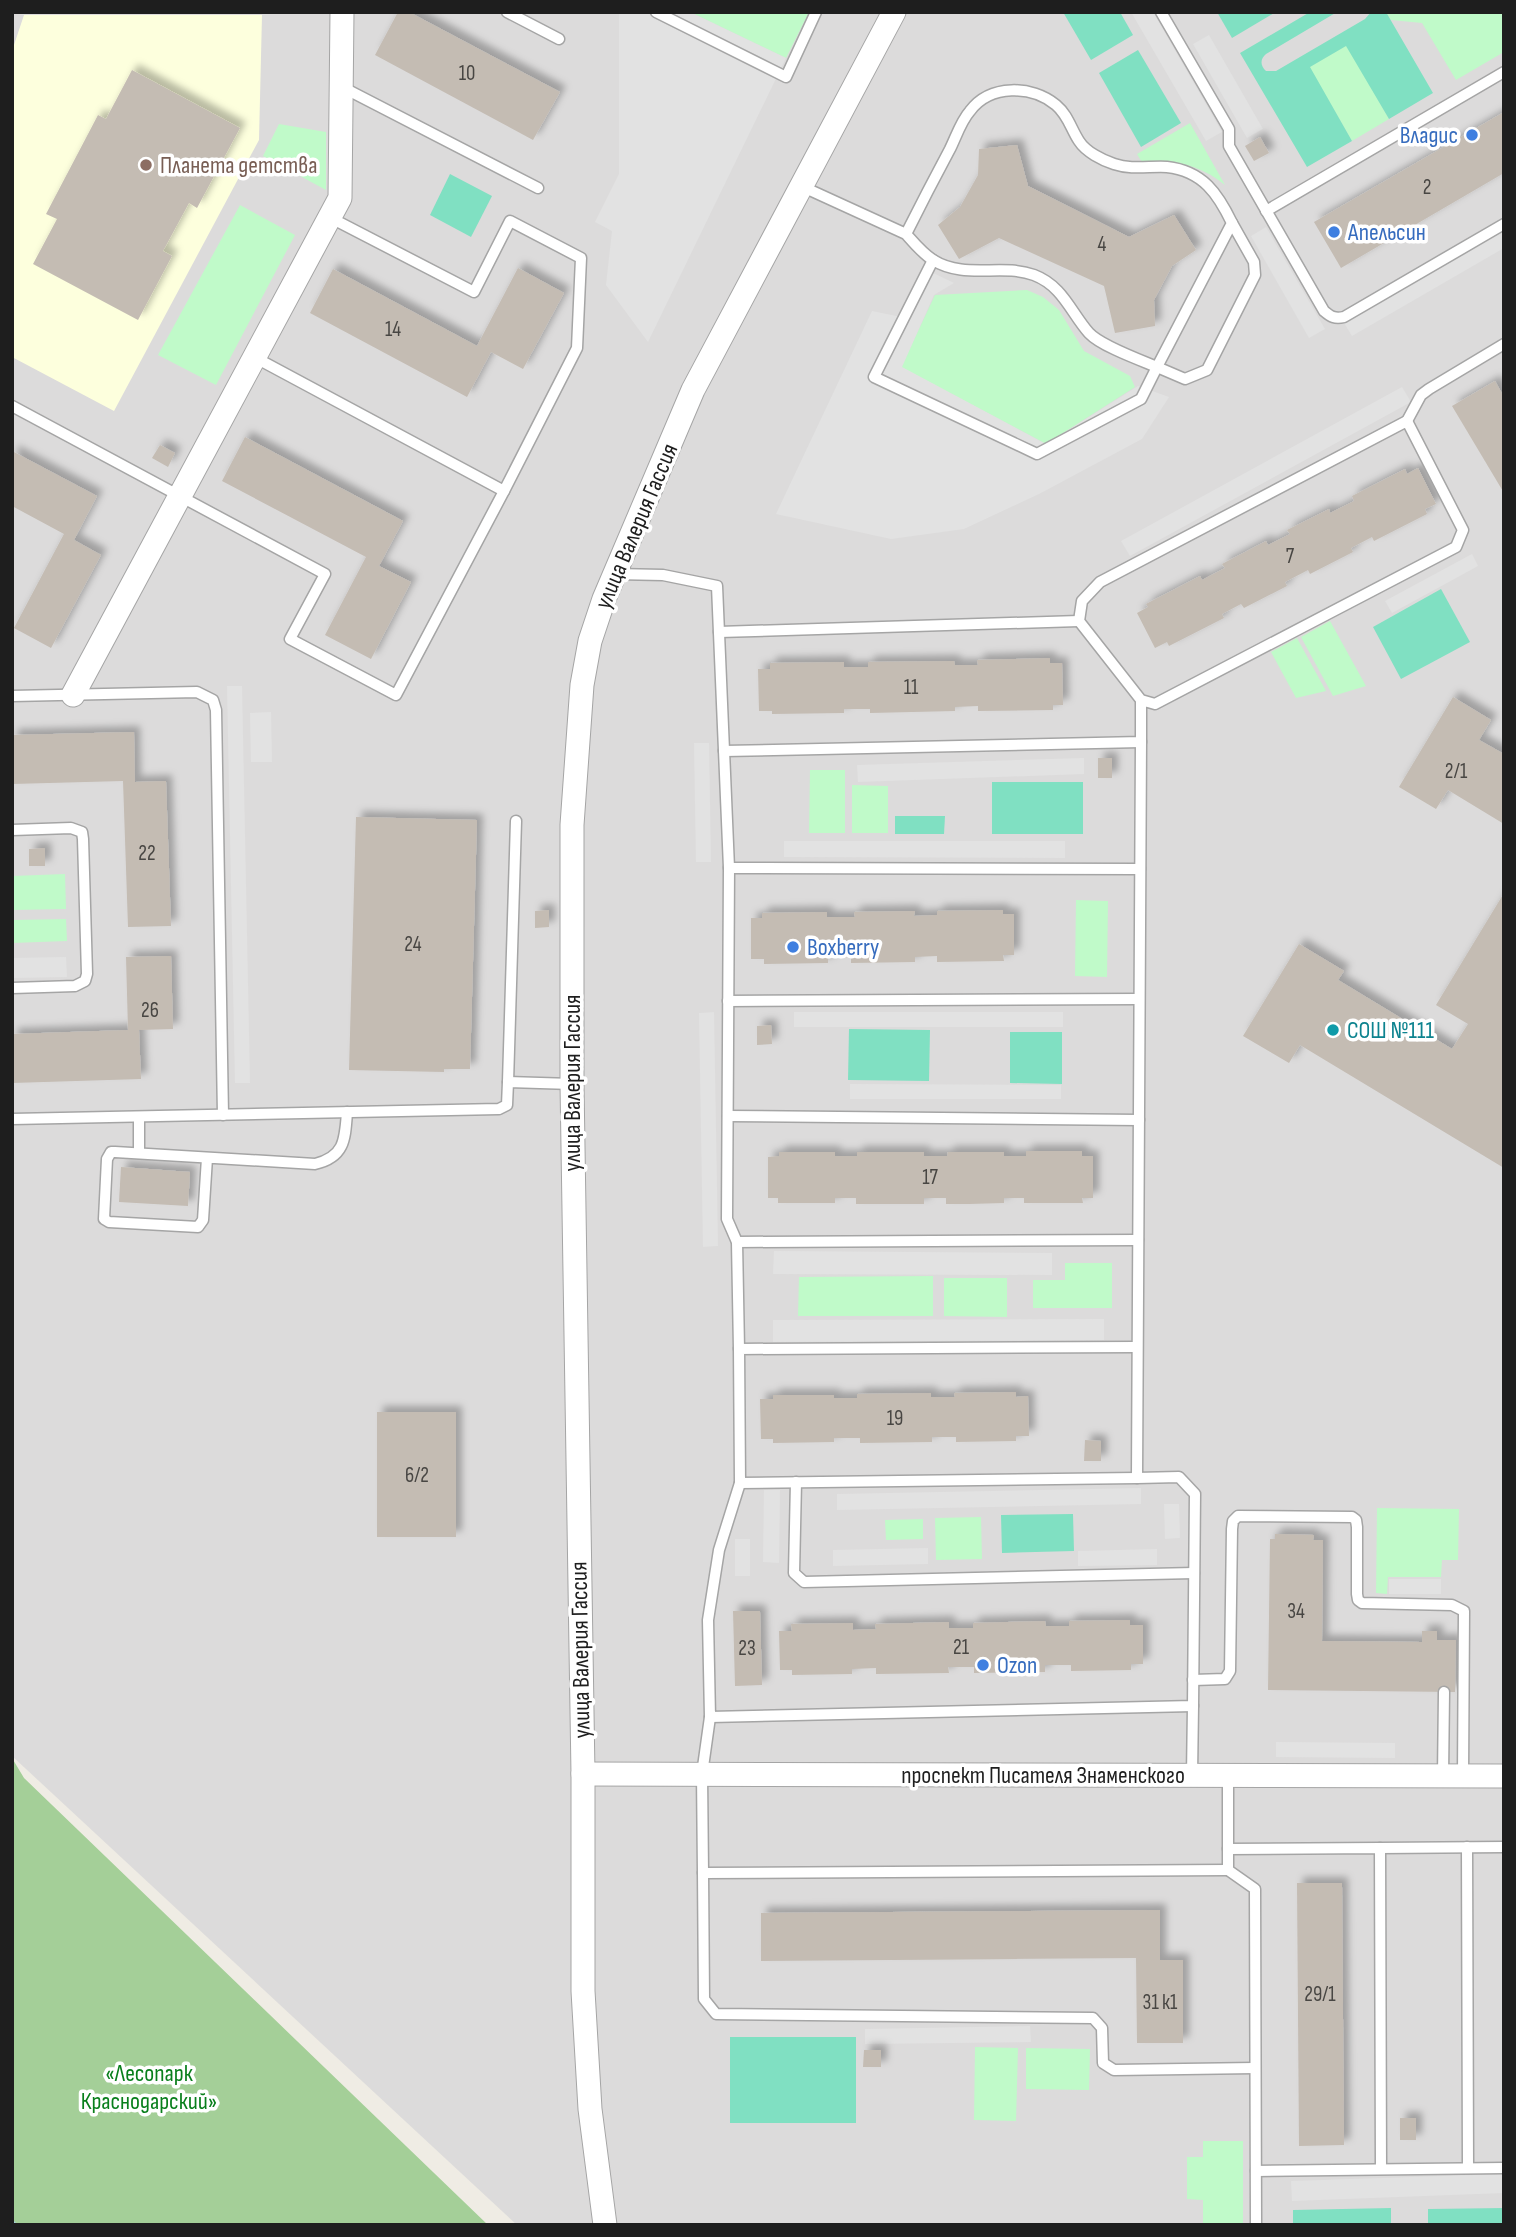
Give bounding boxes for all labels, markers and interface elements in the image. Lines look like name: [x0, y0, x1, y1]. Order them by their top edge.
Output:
house number: 10: [459, 61, 475, 86]
place label: Владис: [1400, 121, 1458, 150]
marker: Владис: [1464, 127, 1480, 143]
place label: Планета детства: [160, 151, 317, 180]
marker: Планета детства: [138, 157, 154, 173]
house number: 2: [1423, 175, 1431, 200]
place label: Апельсин: [1347, 218, 1426, 247]
marker: Апельсин: [1326, 224, 1342, 240]
house number: 4: [1098, 232, 1107, 257]
house number: 14: [385, 317, 401, 342]
street label: улица Валерия Гассия: [589, 439, 684, 613]
house number: 7: [1286, 544, 1295, 569]
house number: 11: [904, 675, 919, 700]
house number: 2/1: [1445, 759, 1468, 784]
house number: 22: [138, 841, 156, 866]
house number: 24: [404, 932, 422, 957]
place label: Boxberry: [807, 933, 879, 962]
marker: Boxberry: [785, 939, 801, 955]
street label: улица Валерия Гассия: [558, 995, 587, 1171]
house number: 26: [141, 998, 159, 1023]
place label: СОШ №111: [1347, 1016, 1434, 1045]
marker: СОШ №111: [1325, 1022, 1341, 1038]
house number: 17: [922, 1165, 938, 1190]
house number: 19: [887, 1406, 903, 1431]
house number: 6/2: [405, 1463, 429, 1488]
street label: улица Валерия Гассия: [564, 1561, 597, 1739]
house number: 34: [1287, 1599, 1305, 1624]
house number: 21: [953, 1635, 970, 1660]
house number: 23: [738, 1636, 756, 1661]
place label: Ozon: [997, 1651, 1037, 1680]
marker: Ozon: [975, 1657, 991, 1673]
street label: проспект Писателя Знаменского: [901, 1761, 1185, 1790]
house number: 29/1: [1304, 1982, 1336, 2007]
house number: 31 к1: [1143, 1990, 1178, 2015]
park label: «Лесопарк Краснодарский»: [81, 2059, 217, 2116]

